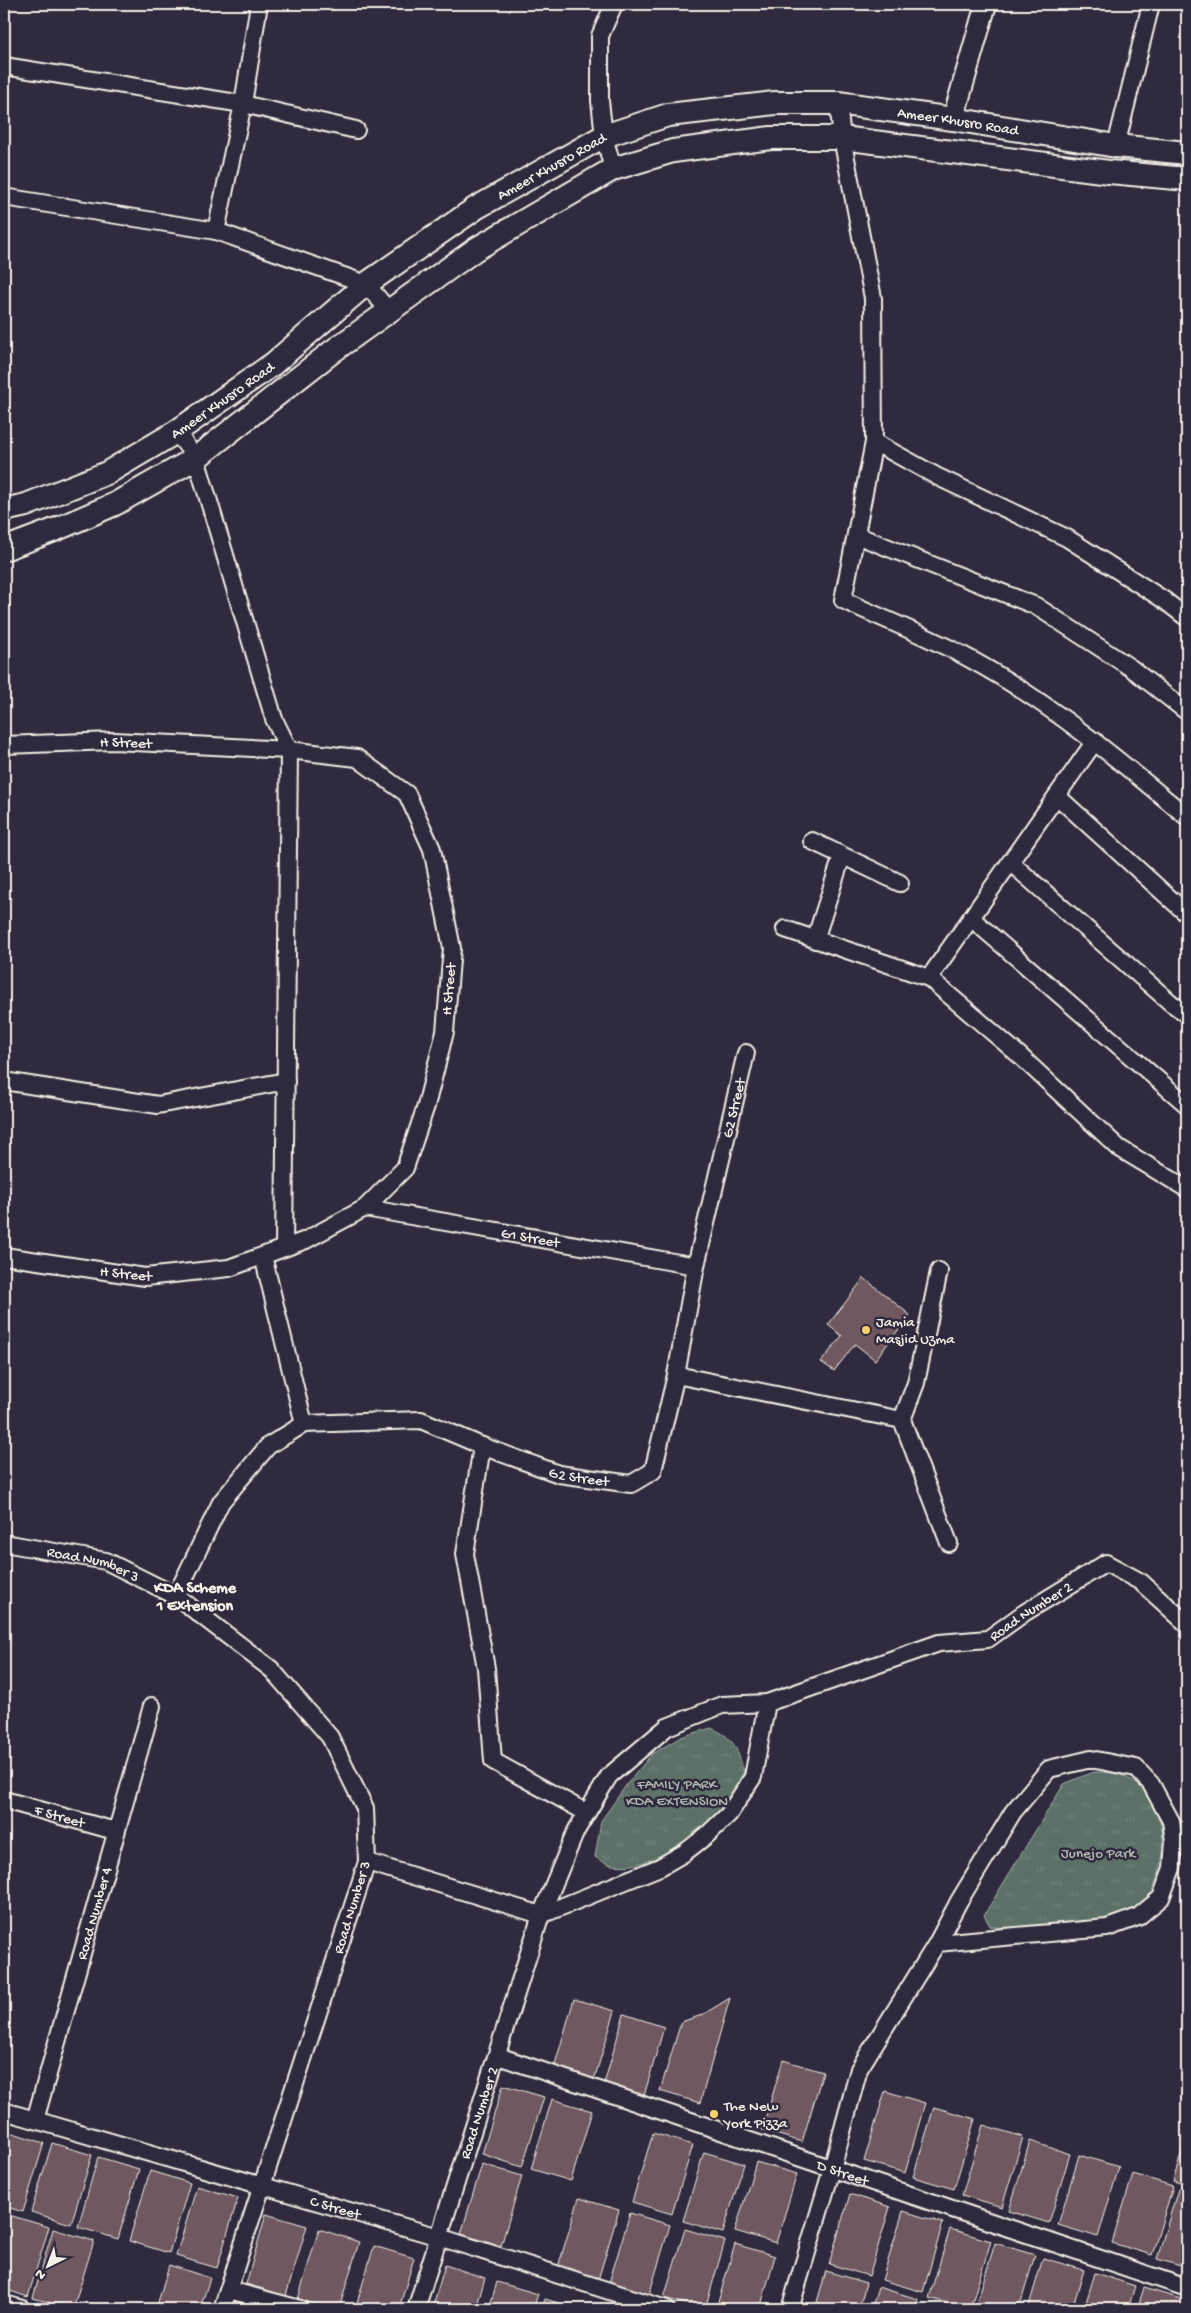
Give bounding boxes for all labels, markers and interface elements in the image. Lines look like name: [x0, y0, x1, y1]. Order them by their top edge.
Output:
street label: Ameer Khusro Road: [896, 104, 1021, 141]
street label: Ameer Khusro Road: [494, 129, 611, 205]
street label: Ameer Khusro Road: [168, 358, 279, 444]
street label: H Street: [100, 734, 154, 754]
street label: H Street: [439, 961, 461, 1016]
street label: G2 Street: [719, 1075, 751, 1140]
street label: G1 Street: [499, 1225, 563, 1253]
street label: H Street: [99, 1263, 155, 1287]
place label: Jamia Masjid Uzma: [876, 1314, 955, 1349]
marker: Jamia Masjid Uzma: [860, 1324, 872, 1336]
street label: G2 Street: [546, 1464, 612, 1492]
street label: Road Number 3: [45, 1544, 142, 1587]
street label: Road Number 2: [986, 1579, 1076, 1646]
district label: KDA Scheme 1 Extension: [153, 1580, 237, 1617]
park label: FAMILY PARK KDA EXTENSION: [626, 1776, 728, 1811]
street label: F Street: [31, 1802, 88, 1834]
park label: Junejo Park: [1061, 1845, 1136, 1863]
street label: Road Number 3: [330, 1859, 376, 1956]
street label: Road Number 4: [74, 1865, 117, 1962]
street label: Road Number 2: [457, 2065, 503, 2162]
place label: The New York Pizza: [722, 2098, 788, 2133]
marker: The New York Pizza: [708, 2108, 720, 2120]
street label: D Street: [813, 2157, 872, 2192]
street label: C Street: [307, 2193, 364, 2225]
north arrow: [22, 2240, 72, 2290]
text: N: [32, 2264, 50, 2283]

